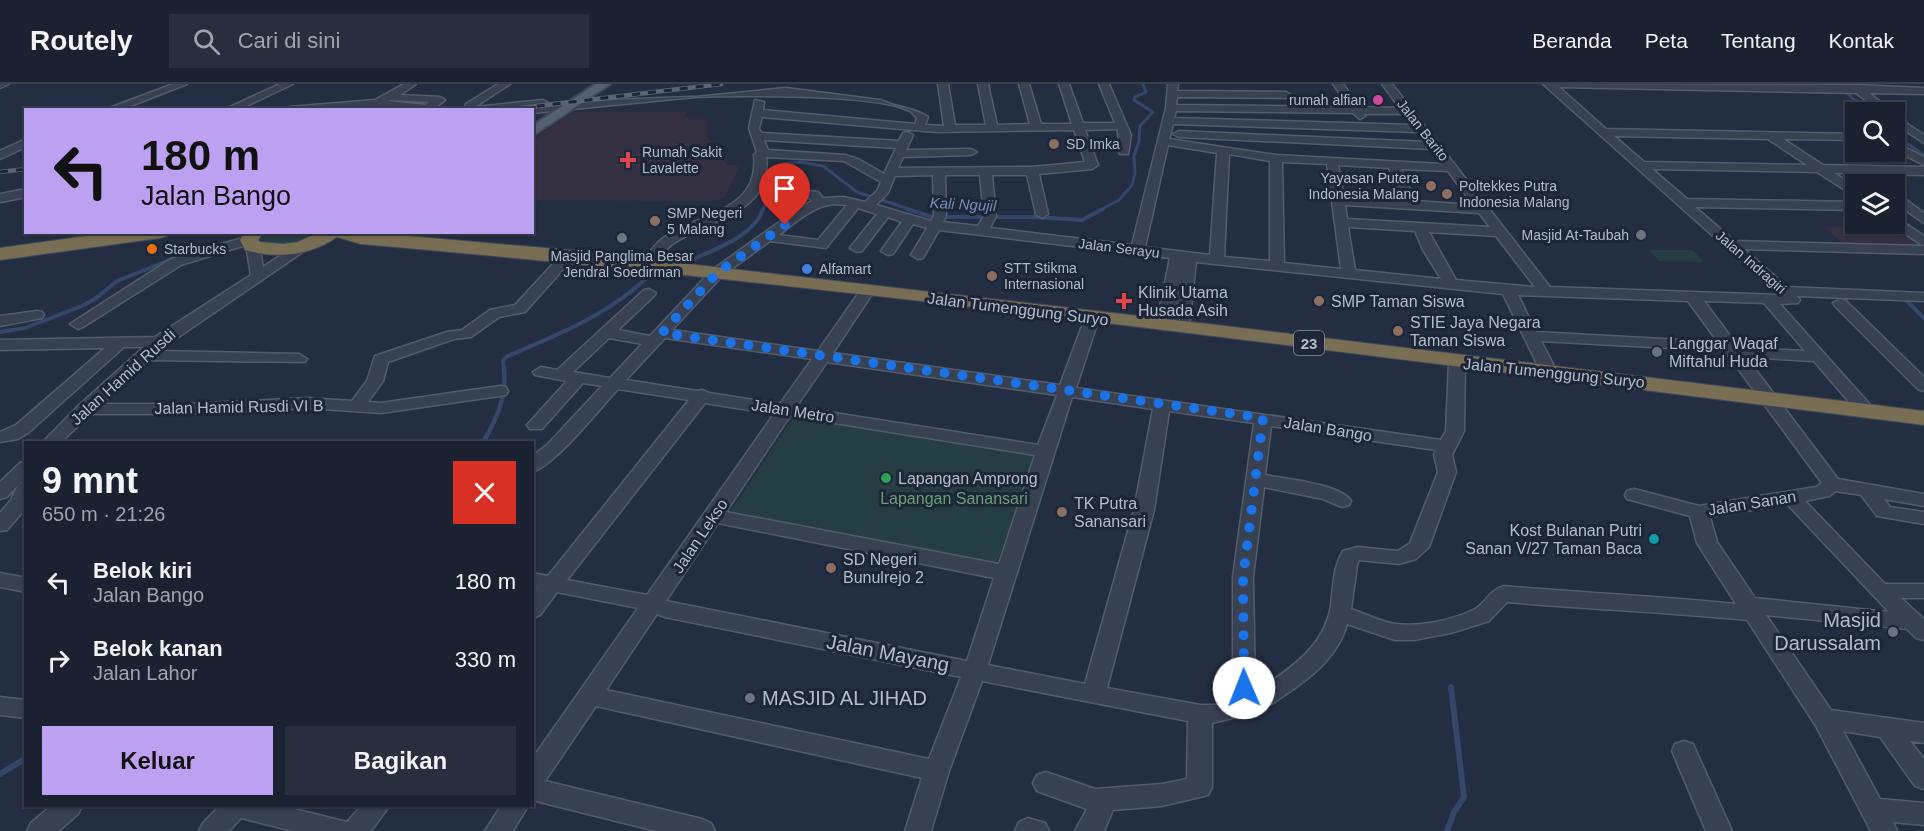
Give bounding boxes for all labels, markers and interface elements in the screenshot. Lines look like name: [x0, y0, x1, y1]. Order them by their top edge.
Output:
search box: [169, 14, 589, 68]
text: Routely: [30, 25, 133, 56]
icon: search: [190, 25, 223, 58]
text: Cari di sini: [238, 28, 340, 53]
text: Beranda: [1532, 29, 1612, 52]
text: Peta: [1645, 29, 1688, 52]
text: Tentang: [1721, 29, 1796, 52]
text: Kontak: [1829, 29, 1894, 52]
place label: rumah alfian: [1289, 92, 1366, 108]
marker: rumah alfian: [1371, 93, 1385, 107]
street label: Jalan Barito: [1394, 96, 1452, 164]
map controls: [1845, 102, 1905, 234]
button: search: [1845, 102, 1905, 162]
icon: left: [42, 132, 120, 210]
text: 180 m: [141, 132, 260, 179]
place label: SD Imka: [1066, 136, 1120, 152]
marker: SD Imka: [1047, 137, 1061, 151]
place label: Rumah Sakit Lavalette: [642, 144, 722, 176]
marker: Rumah Sakit Lavalette: [619, 151, 637, 169]
pin: [759, 163, 810, 225]
place label: Yayasan Putera Indonesia Malang: [1308, 170, 1419, 202]
icon: arrive: [768, 172, 801, 205]
button: layers: [1845, 174, 1905, 234]
place label: Poltekkes Putra Indonesia Malang: [1459, 178, 1570, 210]
marker: Yayasan Putera Indonesia Malang: [1424, 179, 1438, 193]
text: Jalan Bango: [141, 181, 291, 211]
marker: Poltekkes Putra Indonesia Malang: [1440, 187, 1454, 201]
water label: Kali Ngujil: [929, 194, 997, 214]
place label: SMP Negeri 5 Malang: [667, 205, 742, 237]
marker: SMP Negeri 5 Malang: [648, 214, 662, 228]
place label: Masjid At-Taubah: [1522, 227, 1629, 243]
street label: Jalan Indragiri: [1713, 227, 1789, 297]
marker: Masjid At-Taubah: [1634, 228, 1648, 242]
marker: Masjid Panglima Besar Jendral Soedirman: [615, 231, 629, 245]
street label: Jalan Serayu: [1077, 235, 1161, 261]
place label: Starbucks: [164, 241, 226, 257]
marker: Starbucks: [145, 242, 159, 256]
place label: Masjid Panglima Besar Jendral Soedirman: [550, 248, 694, 280]
place label: STT Stikma Internasional: [1004, 260, 1084, 292]
place label: Alfamart: [819, 261, 871, 277]
marker: Alfamart: [800, 262, 814, 276]
marker: STT Stikma Internasional: [985, 269, 999, 283]
place label: Klinik Utama Husada Asih: [1138, 284, 1228, 319]
street label: Jalan Tumenggung Suryo: [926, 289, 1110, 329]
marker: Klinik Utama Husada Asih: [1115, 292, 1133, 310]
place label: SMP Taman Siswa: [1331, 293, 1465, 310]
marker: SMP Taman Siswa: [1312, 294, 1326, 308]
place label: STIE Jaya Negara Taman Siswa: [1410, 314, 1541, 349]
marker: STIE Jaya Negara Taman Siswa: [1391, 324, 1405, 338]
street label: Jalan Hamid Rusdi: [67, 326, 179, 428]
road number: 23: [1294, 331, 1324, 355]
place label: Langgar Waqaf Miftahul Huda: [1669, 335, 1778, 370]
marker: Langgar Waqaf Miftahul Huda: [1650, 345, 1664, 359]
street label: Jalan Tumenggung Suryo: [1462, 355, 1646, 391]
street label: Jalan Metro: [750, 396, 836, 426]
street label: Jalan Hamid Rusdi VI B: [154, 397, 324, 417]
street label: Jalan Bango: [1283, 414, 1373, 444]
text: 9 mnt: [42, 460, 138, 501]
button: close: [453, 461, 516, 524]
place label: Lapangan Amprong: [898, 470, 1038, 487]
marker: Lapangan Amprong: [879, 471, 893, 485]
street label: Jalan Sanan: [1707, 488, 1797, 518]
park label: Lapangan Sanansari: [880, 490, 1028, 507]
place label: TK Putra Sanansari: [1074, 495, 1146, 530]
street label: Jalan Lekso: [669, 496, 731, 576]
text: 650 m · 21:26: [42, 503, 165, 525]
marker: TK Putra Sanansari: [1055, 505, 1069, 519]
place label: Kost Bulanan Putri Sanan V/27 Taman Baca: [1465, 522, 1642, 557]
marker: Kost Bulanan Putri Sanan V/27 Taman Baca: [1647, 532, 1661, 546]
place label: SD Negeri Bunulrejo 2: [843, 551, 924, 586]
text: Belok kiri: [93, 558, 192, 583]
marker: SD Negeri Bunulrejo 2: [824, 561, 838, 575]
icon: left: [42, 566, 75, 599]
text: 180 m: [455, 569, 516, 594]
text: Jalan Bango: [93, 584, 204, 606]
place label: Masjid Darussalam: [1774, 609, 1881, 654]
marker: Masjid Darussalam: [1886, 625, 1900, 639]
street label: Jalan Mayang: [825, 630, 951, 676]
text: Belok kanan: [93, 636, 223, 661]
icon: right: [42, 644, 75, 677]
text: 330 m: [455, 647, 516, 672]
position arrow: [1212, 656, 1276, 720]
text: Jalan Lahor: [93, 662, 198, 684]
place label: MASJID AL JIHAD: [762, 687, 927, 709]
marker: MASJID AL JIHAD: [743, 691, 757, 705]
button: Keluar: [42, 726, 273, 795]
button: Bagikan: [285, 726, 516, 795]

